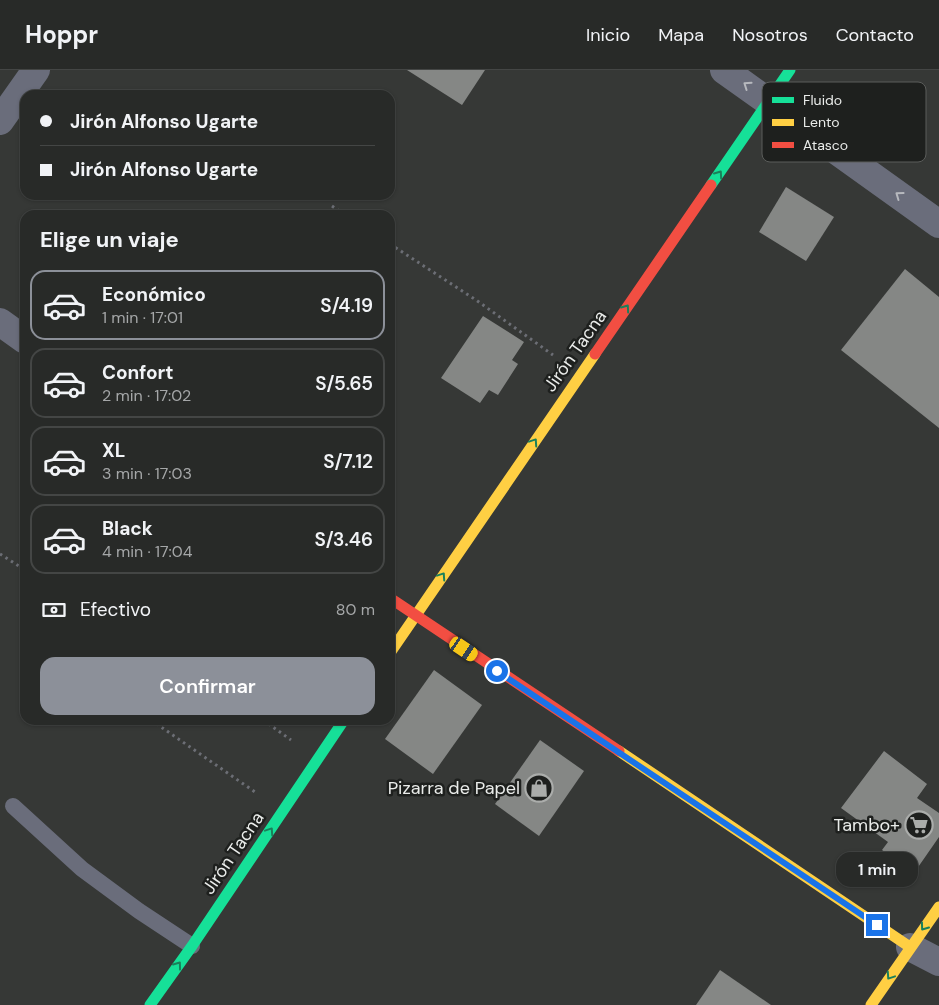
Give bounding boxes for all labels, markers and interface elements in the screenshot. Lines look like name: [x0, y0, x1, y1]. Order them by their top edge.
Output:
text: Hoppr: [25, 19, 98, 50]
text: Inicio: [586, 23, 630, 47]
text: Mapa: [658, 23, 704, 47]
text: Nosotros: [732, 23, 808, 47]
text: Contacto: [836, 23, 914, 47]
one-way arrow: [743, 82, 752, 91]
legend: [762, 82, 926, 162]
text: Fluido: [803, 91, 842, 109]
text: Jirón Alfonso Ugarte: [70, 109, 258, 134]
text: Lento: [803, 113, 840, 131]
text: Atasco: [803, 136, 848, 154]
text: Jirón Alfonso Ugarte: [70, 157, 258, 182]
one-way arrow: [712, 170, 722, 179]
one-way arrow: [896, 192, 905, 201]
text: Elige un viaje: [40, 225, 179, 254]
text: Económico: [102, 282, 206, 307]
icon: car: [42, 283, 87, 328]
text: S/4.19: [320, 293, 373, 318]
one-way arrow: [620, 304, 629, 314]
street label: Jirón Tacna: [538, 305, 612, 397]
text: 1 min · 17:01: [102, 307, 183, 328]
text: Confort: [102, 360, 174, 385]
icon: car: [42, 361, 87, 406]
text: S/5.65: [315, 371, 373, 396]
text: 2 min · 17:02: [102, 385, 191, 406]
text: XL: [102, 438, 125, 463]
one-way arrow: [528, 438, 537, 448]
icon: car: [42, 439, 87, 484]
text: S/7.12: [323, 449, 373, 474]
text: 3 min · 17:03: [102, 463, 192, 484]
text: Black: [102, 516, 153, 541]
icon: car: [42, 517, 87, 562]
text: S/3.46: [314, 527, 373, 552]
text: 4 min · 17:04: [102, 541, 192, 562]
one-way arrow: [436, 572, 445, 582]
icon: cash: [40, 596, 68, 624]
text: Efectivo: [80, 597, 151, 622]
text: 80 m: [336, 599, 375, 620]
car: [447, 634, 480, 664]
button: Confirmar: [40, 657, 375, 715]
route start: [486, 660, 508, 682]
shop icon: Pizarra de Papel: [524, 773, 554, 803]
place label: Pizarra de Papel: [388, 776, 520, 800]
street label: Jirón Tacna: [197, 807, 269, 899]
supermarket icon: Tambo+: [904, 810, 934, 840]
place label: Tambo+: [834, 813, 900, 837]
one-way arrow: [263, 827, 273, 836]
callout: 1 min: [836, 852, 918, 888]
text: 1 min: [858, 859, 896, 880]
route end: [866, 914, 888, 936]
one-way arrow: [922, 921, 930, 930]
one-way arrow: [172, 961, 181, 971]
one-way arrow: [887, 971, 897, 980]

